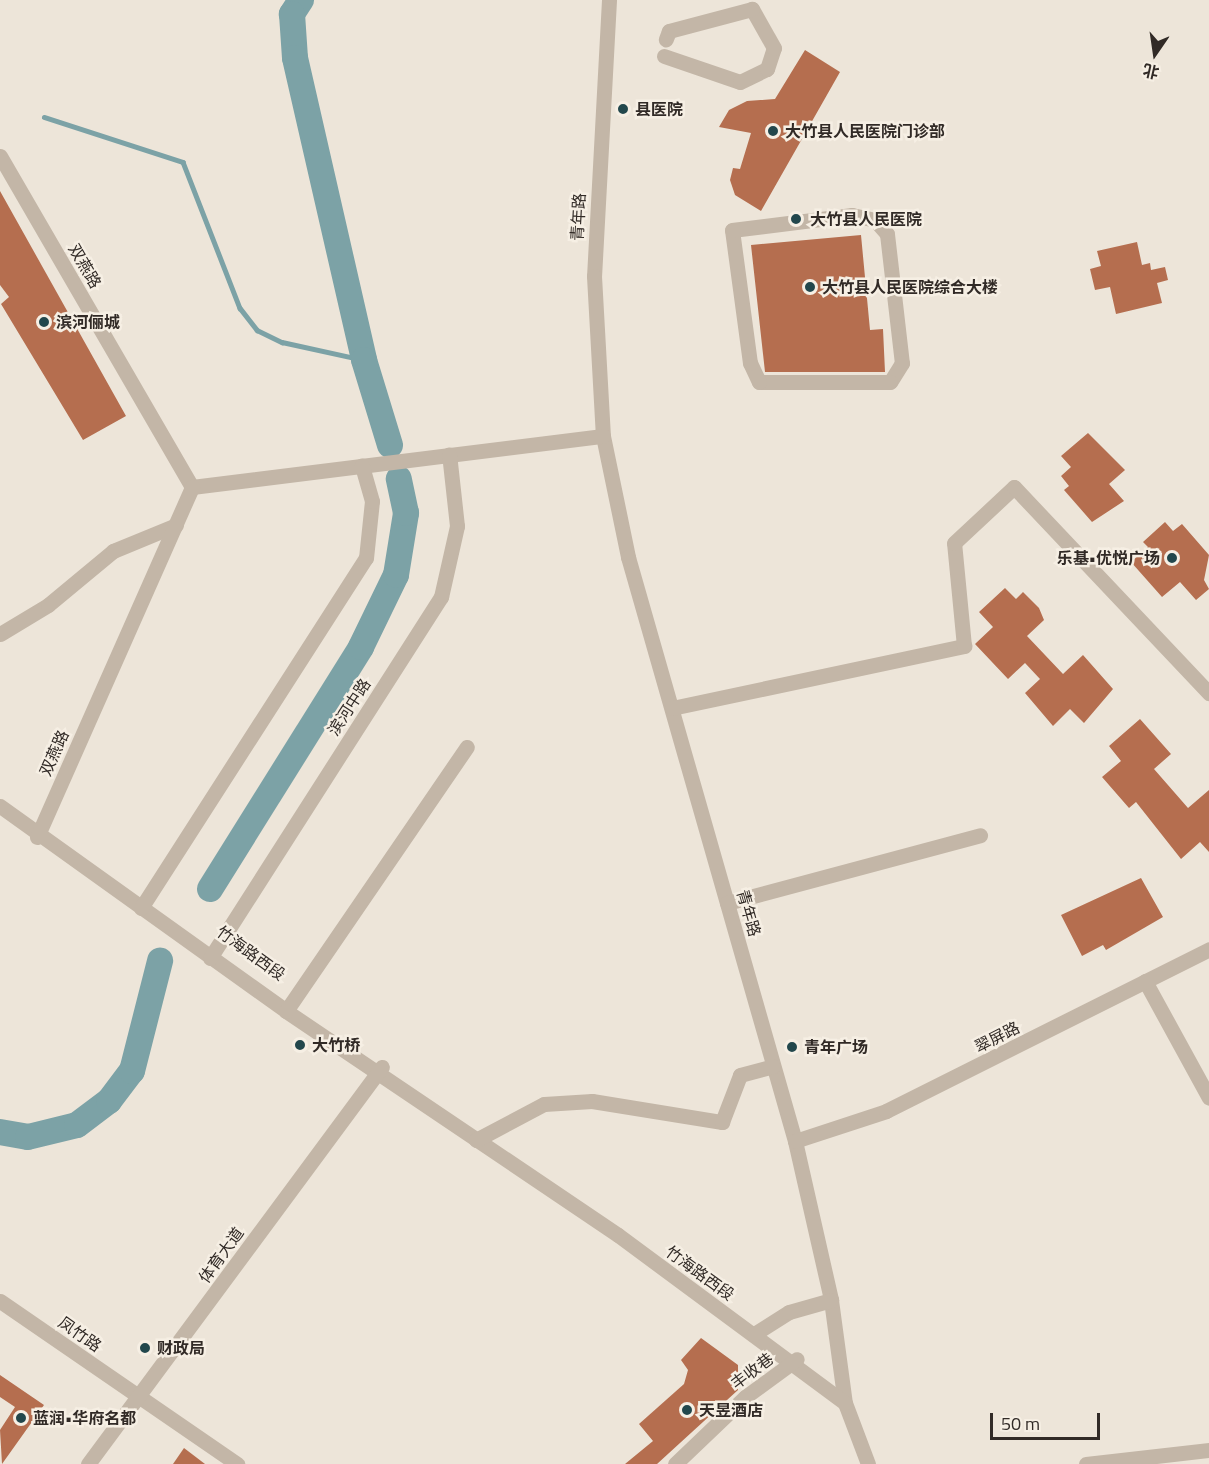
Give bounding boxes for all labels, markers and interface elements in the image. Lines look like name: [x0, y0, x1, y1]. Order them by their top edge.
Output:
north arrow: [1125, 24, 1185, 84]
text: 北: [1140, 58, 1161, 85]
place label: 县医院: [635, 99, 683, 119]
marker: 县医院: [616, 102, 630, 116]
place label: 大竹县人民医院门诊部: [785, 121, 945, 141]
marker: 大竹县人民医院门诊部: [766, 124, 780, 138]
street label: 青年路: [567, 193, 589, 241]
place label: 大竹县人民医院: [810, 209, 922, 229]
marker: 大竹县人民医院: [787, 210, 805, 228]
street label: 双燕路: [65, 240, 105, 292]
place label: 大竹县人民医院综合大楼: [822, 277, 998, 297]
marker: 大竹县人民医院综合大楼: [803, 280, 817, 294]
place label: 滨河俪城: [56, 312, 120, 332]
marker: 滨河俪城: [37, 315, 51, 329]
place label: 乐基•优悦广场: [1057, 548, 1160, 568]
marker: 乐基•优悦广场: [1165, 551, 1179, 565]
street label: 滨河中路: [324, 675, 374, 739]
street label: 双燕路: [35, 727, 73, 779]
street label: 青年路: [733, 887, 765, 939]
street label: 竹海路西段: [213, 922, 289, 984]
street label: 翠屏路: [971, 1018, 1023, 1056]
place label: 大竹桥: [312, 1035, 360, 1055]
place label: 青年广场: [804, 1037, 868, 1057]
marker: 大竹桥: [293, 1038, 307, 1052]
marker: 青年广场: [785, 1040, 799, 1054]
street label: 体育大道: [194, 1223, 248, 1287]
street label: 竹海路西段: [662, 1242, 738, 1304]
street label: 凤竹路: [55, 1312, 105, 1356]
place label: 财政局: [157, 1338, 205, 1358]
marker: 财政局: [138, 1341, 152, 1355]
street label: 丰收巷: [727, 1349, 777, 1393]
place label: 天昱酒店: [699, 1400, 763, 1420]
scale bar: [993, 1401, 1102, 1439]
marker: 天昱酒店: [680, 1403, 694, 1417]
place label: 蓝润•华府名都: [33, 1408, 136, 1428]
text: 50 m: [1001, 1410, 1040, 1437]
marker: 蓝润•华府名都: [14, 1411, 28, 1425]

